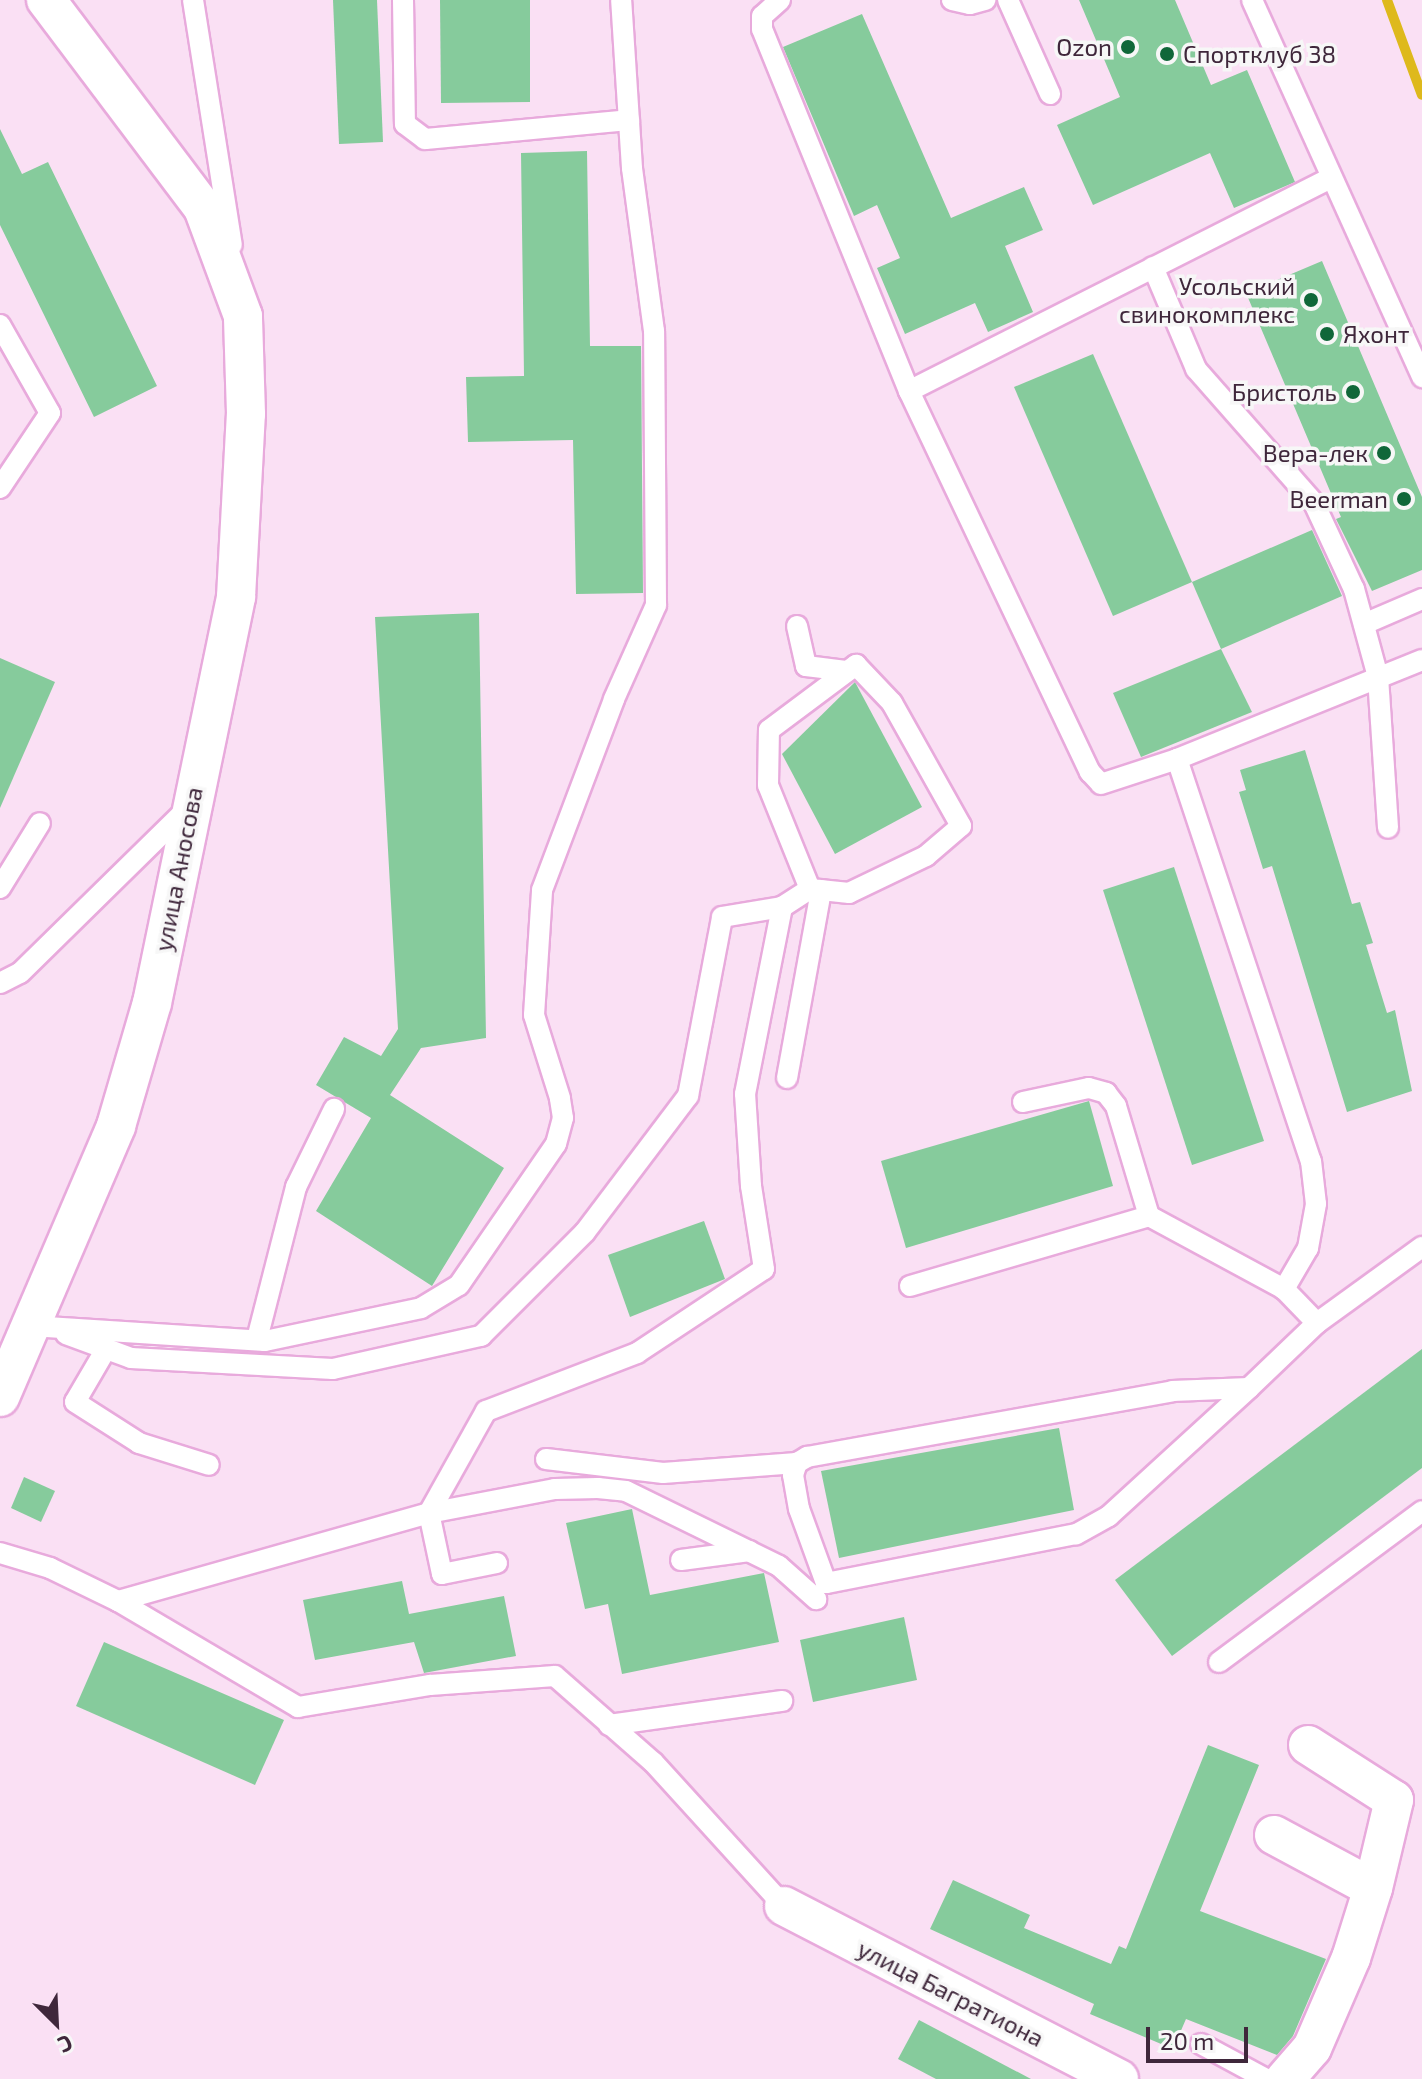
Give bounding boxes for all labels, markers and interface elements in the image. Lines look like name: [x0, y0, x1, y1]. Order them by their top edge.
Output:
place label: Ozon: [1056, 33, 1112, 61]
marker: Ozon: [1119, 38, 1137, 56]
place label: Спортклуб 38: [1183, 40, 1336, 68]
marker: Спортклуб 38: [1158, 45, 1176, 63]
place label: Усольский свинокомплекс: [1119, 272, 1295, 328]
marker: Усольский свинокомплекс: [1302, 291, 1320, 309]
place label: Яхонт: [1343, 320, 1410, 348]
marker: Яхонт: [1318, 325, 1336, 343]
place label: Бристоль: [1232, 378, 1337, 406]
marker: Бристоль: [1344, 383, 1362, 401]
place label: Вера-лек: [1263, 439, 1368, 467]
marker: Вера-лек: [1375, 444, 1393, 462]
place label: Beerman: [1290, 485, 1388, 513]
marker: Beerman: [1395, 490, 1413, 508]
street label: улица Аносова: [148, 784, 208, 954]
street label: улица Багратиона: [853, 1934, 1049, 2052]
north arrow: [16, 1983, 96, 2063]
scale bar: [1150, 2011, 1252, 2061]
text: 20 m: [1160, 2026, 1214, 2055]
text: С: [55, 2030, 77, 2059]

